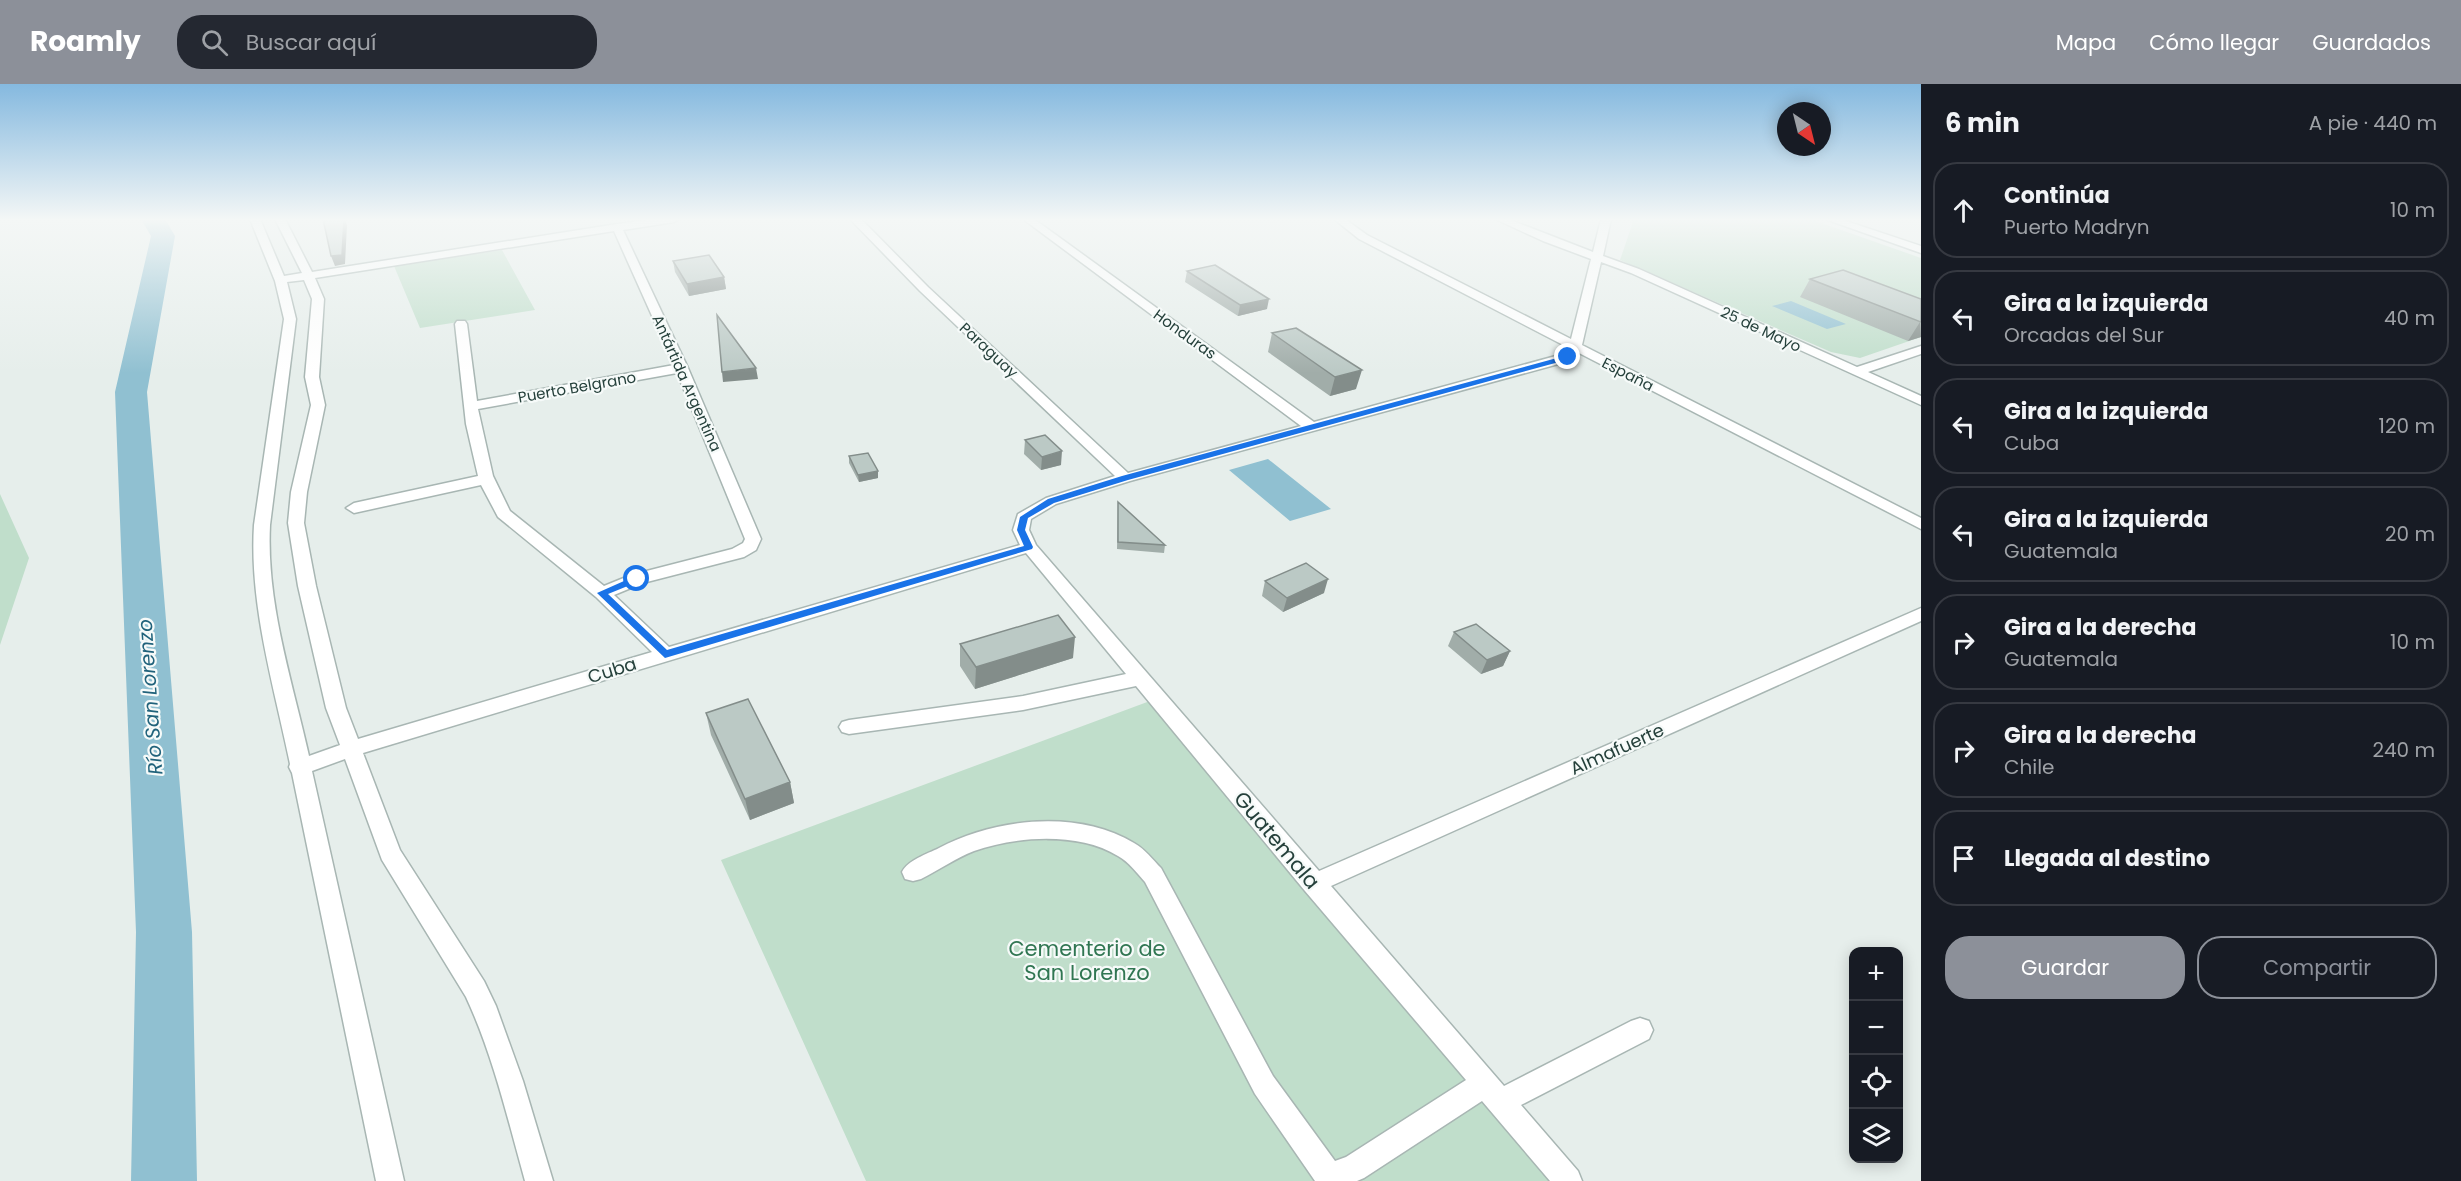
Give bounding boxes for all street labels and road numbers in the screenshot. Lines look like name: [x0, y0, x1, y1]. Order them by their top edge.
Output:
street label: 25 de Mayo: [1717, 301, 1805, 357]
street label: Honduras: [1149, 304, 1221, 364]
street label: Antártida Argentina: [647, 311, 727, 455]
street label: Paraguay: [955, 317, 1023, 383]
street label: España: [1598, 352, 1658, 396]
street label: Puerto Belgrano: [516, 366, 638, 408]
street label: Cuba: [585, 651, 639, 689]
street label: Almafuerte: [1566, 717, 1668, 781]
street label: Guatemala: [1227, 785, 1327, 895]

